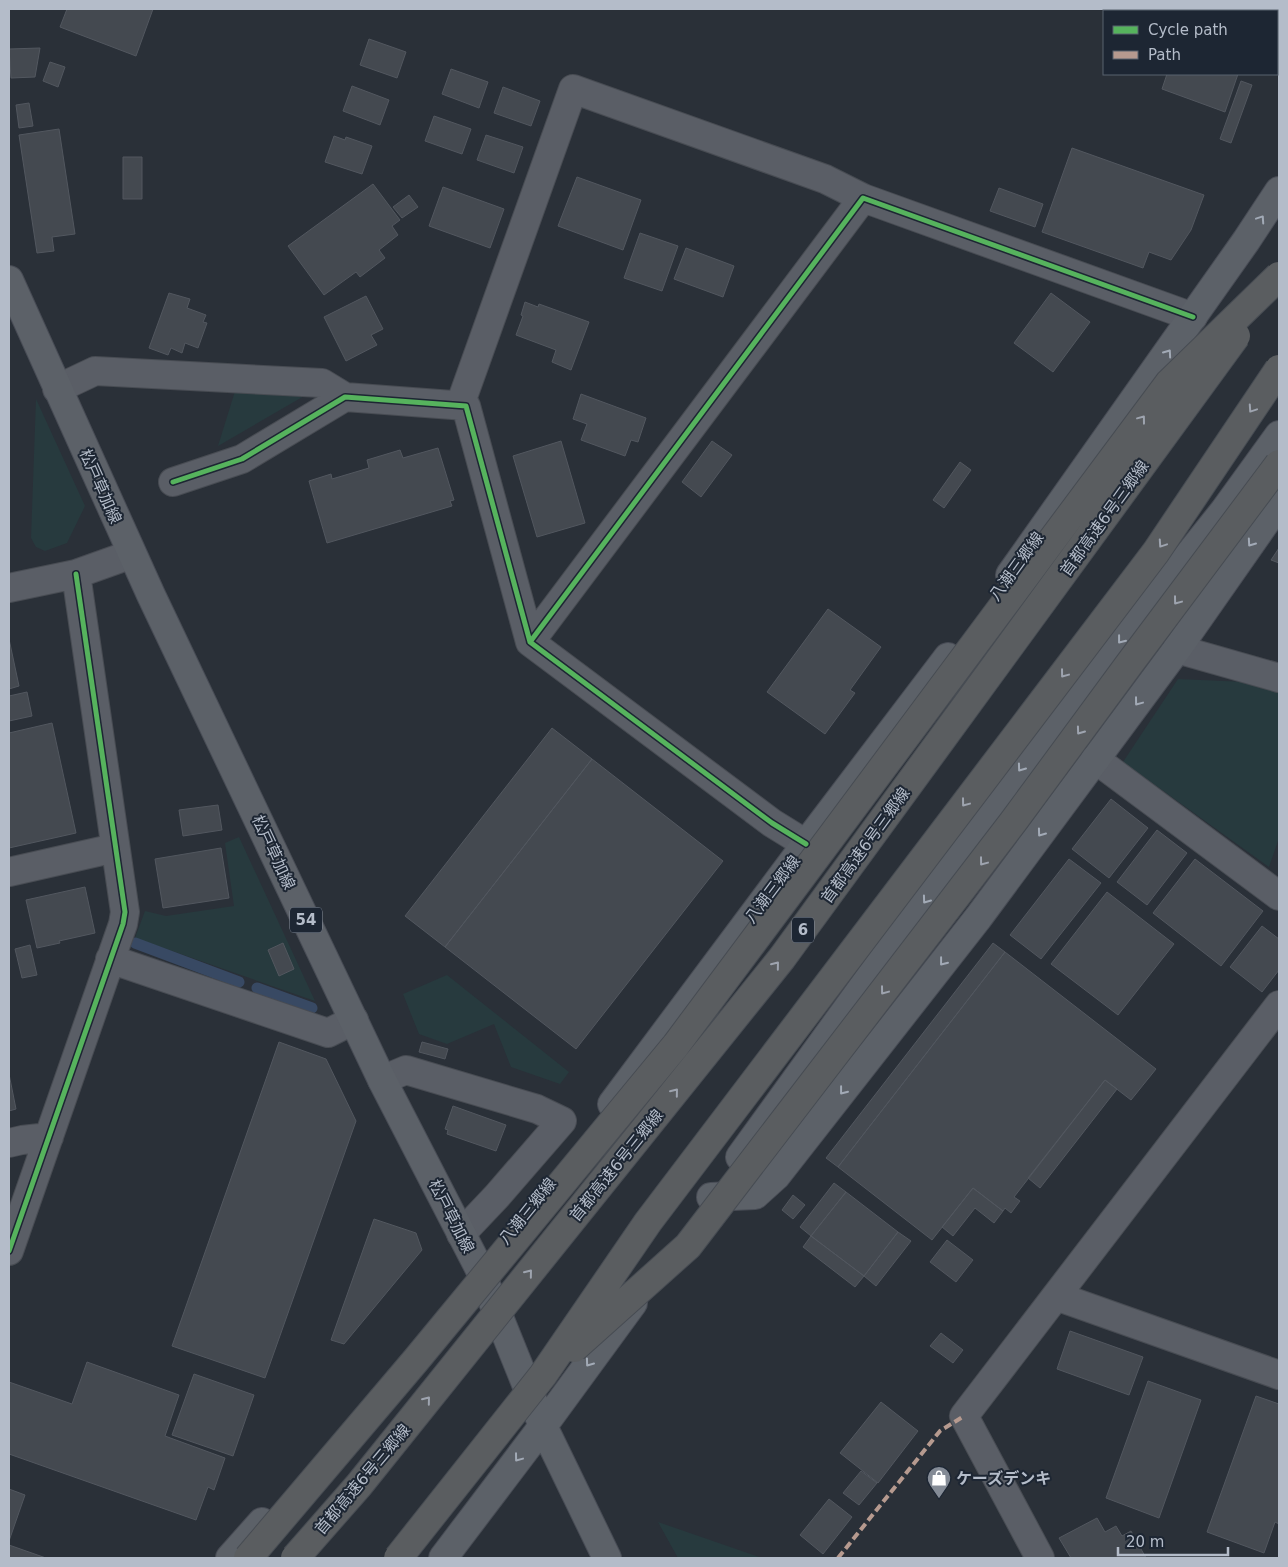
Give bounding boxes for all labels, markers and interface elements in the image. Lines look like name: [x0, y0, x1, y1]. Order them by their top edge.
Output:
legend: [1103, 10, 1278, 75]
text: Cycle path: [1148, 21, 1228, 39]
text: Path: [1148, 46, 1181, 64]
one-way arrow: [1255, 216, 1264, 225]
one-way arrow: [1162, 349, 1171, 358]
one-way arrow: [1249, 404, 1258, 413]
one-way arrow: [1137, 416, 1145, 425]
street label: 松戸草加線: [76, 446, 125, 527]
street label: 首都高速6号三郷線: [1056, 457, 1153, 580]
street label: 八潮三郷線: [985, 528, 1048, 604]
one-way arrow: [1248, 537, 1257, 547]
one-way arrow: [1158, 539, 1168, 548]
one-way arrow: [1174, 595, 1182, 604]
one-way arrow: [1118, 634, 1126, 643]
one-way arrow: [1061, 668, 1069, 677]
one-way arrow: [1135, 696, 1143, 705]
one-way arrow: [1077, 725, 1086, 735]
one-way arrow: [1018, 762, 1027, 772]
street label: 首都高速6号三郷線: [817, 784, 914, 907]
one-way arrow: [963, 797, 971, 806]
street label: 松戸草加線: [248, 812, 299, 892]
one-way arrow: [1038, 827, 1047, 836]
street label: 八潮三郷線: [741, 852, 804, 927]
one-way arrow: [980, 856, 989, 866]
one-way arrow: [923, 894, 932, 904]
road number: 54: [290, 908, 322, 932]
road number: 6: [792, 918, 814, 942]
one-way arrow: [940, 957, 949, 966]
one-way arrow: [771, 962, 779, 971]
one-way arrow: [881, 985, 890, 995]
one-way arrow: [841, 1085, 849, 1094]
one-way arrow: [669, 1089, 677, 1098]
street label: 首都高速6号三郷線: [566, 1106, 667, 1225]
street label: 八潮三郷線: [495, 1174, 560, 1248]
street label: 松戸草加線: [425, 1176, 478, 1256]
one-way arrow: [523, 1269, 532, 1279]
one-way arrow: [587, 1357, 595, 1366]
one-way arrow: [422, 1397, 430, 1406]
street label: 首都高速6号三郷線: [311, 1420, 414, 1538]
one-way arrow: [516, 1452, 524, 1461]
shop icon: ケーズデンキ: [926, 1465, 952, 1499]
place label: ケーズデンキ: [956, 1469, 1051, 1488]
scale bar: [1118, 1524, 1228, 1556]
text: 20 m: [1126, 1533, 1164, 1551]

